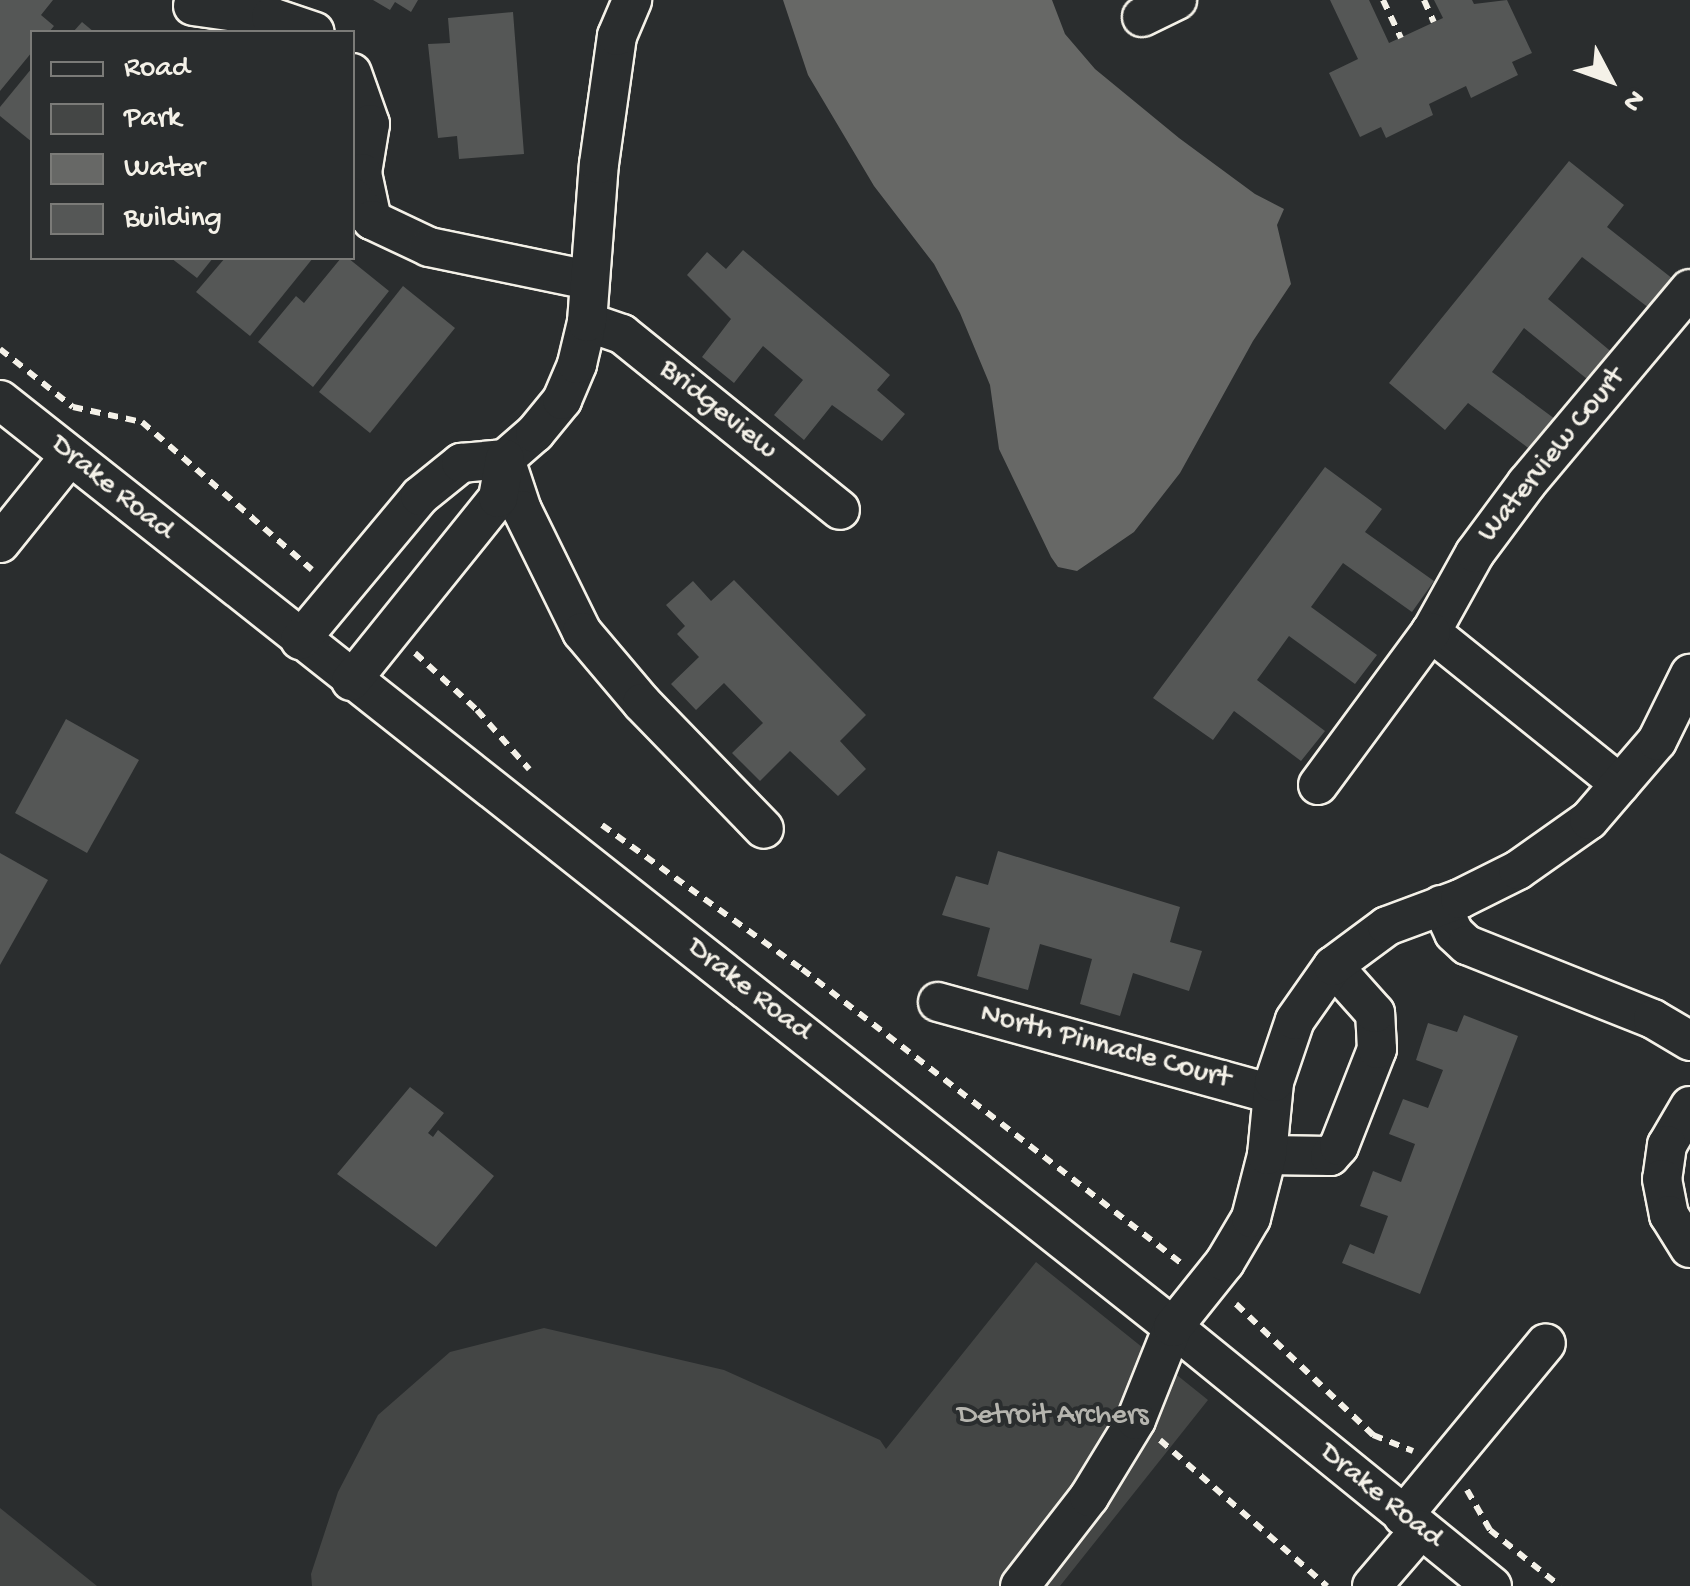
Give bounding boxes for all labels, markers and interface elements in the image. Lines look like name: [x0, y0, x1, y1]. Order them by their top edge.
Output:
legend: [30, 30, 355, 260]
north arrow: [1560, 30, 1660, 130]
text: Road: [124, 52, 190, 87]
text: N: [1615, 82, 1651, 118]
text: Park: [124, 102, 181, 137]
text: Water: [124, 152, 205, 187]
text: Building: [124, 202, 222, 237]
street label: Bridgeview: [651, 353, 783, 469]
street label: Waterview Court: [1471, 361, 1635, 551]
street label: Drake Road: [42, 428, 180, 550]
street label: Drake Road: [678, 931, 818, 1051]
street label: North Pinnacle Court: [976, 997, 1234, 1099]
park label: Detroit Archers: [957, 1399, 1149, 1435]
street label: Drake Road: [1311, 1436, 1449, 1558]

